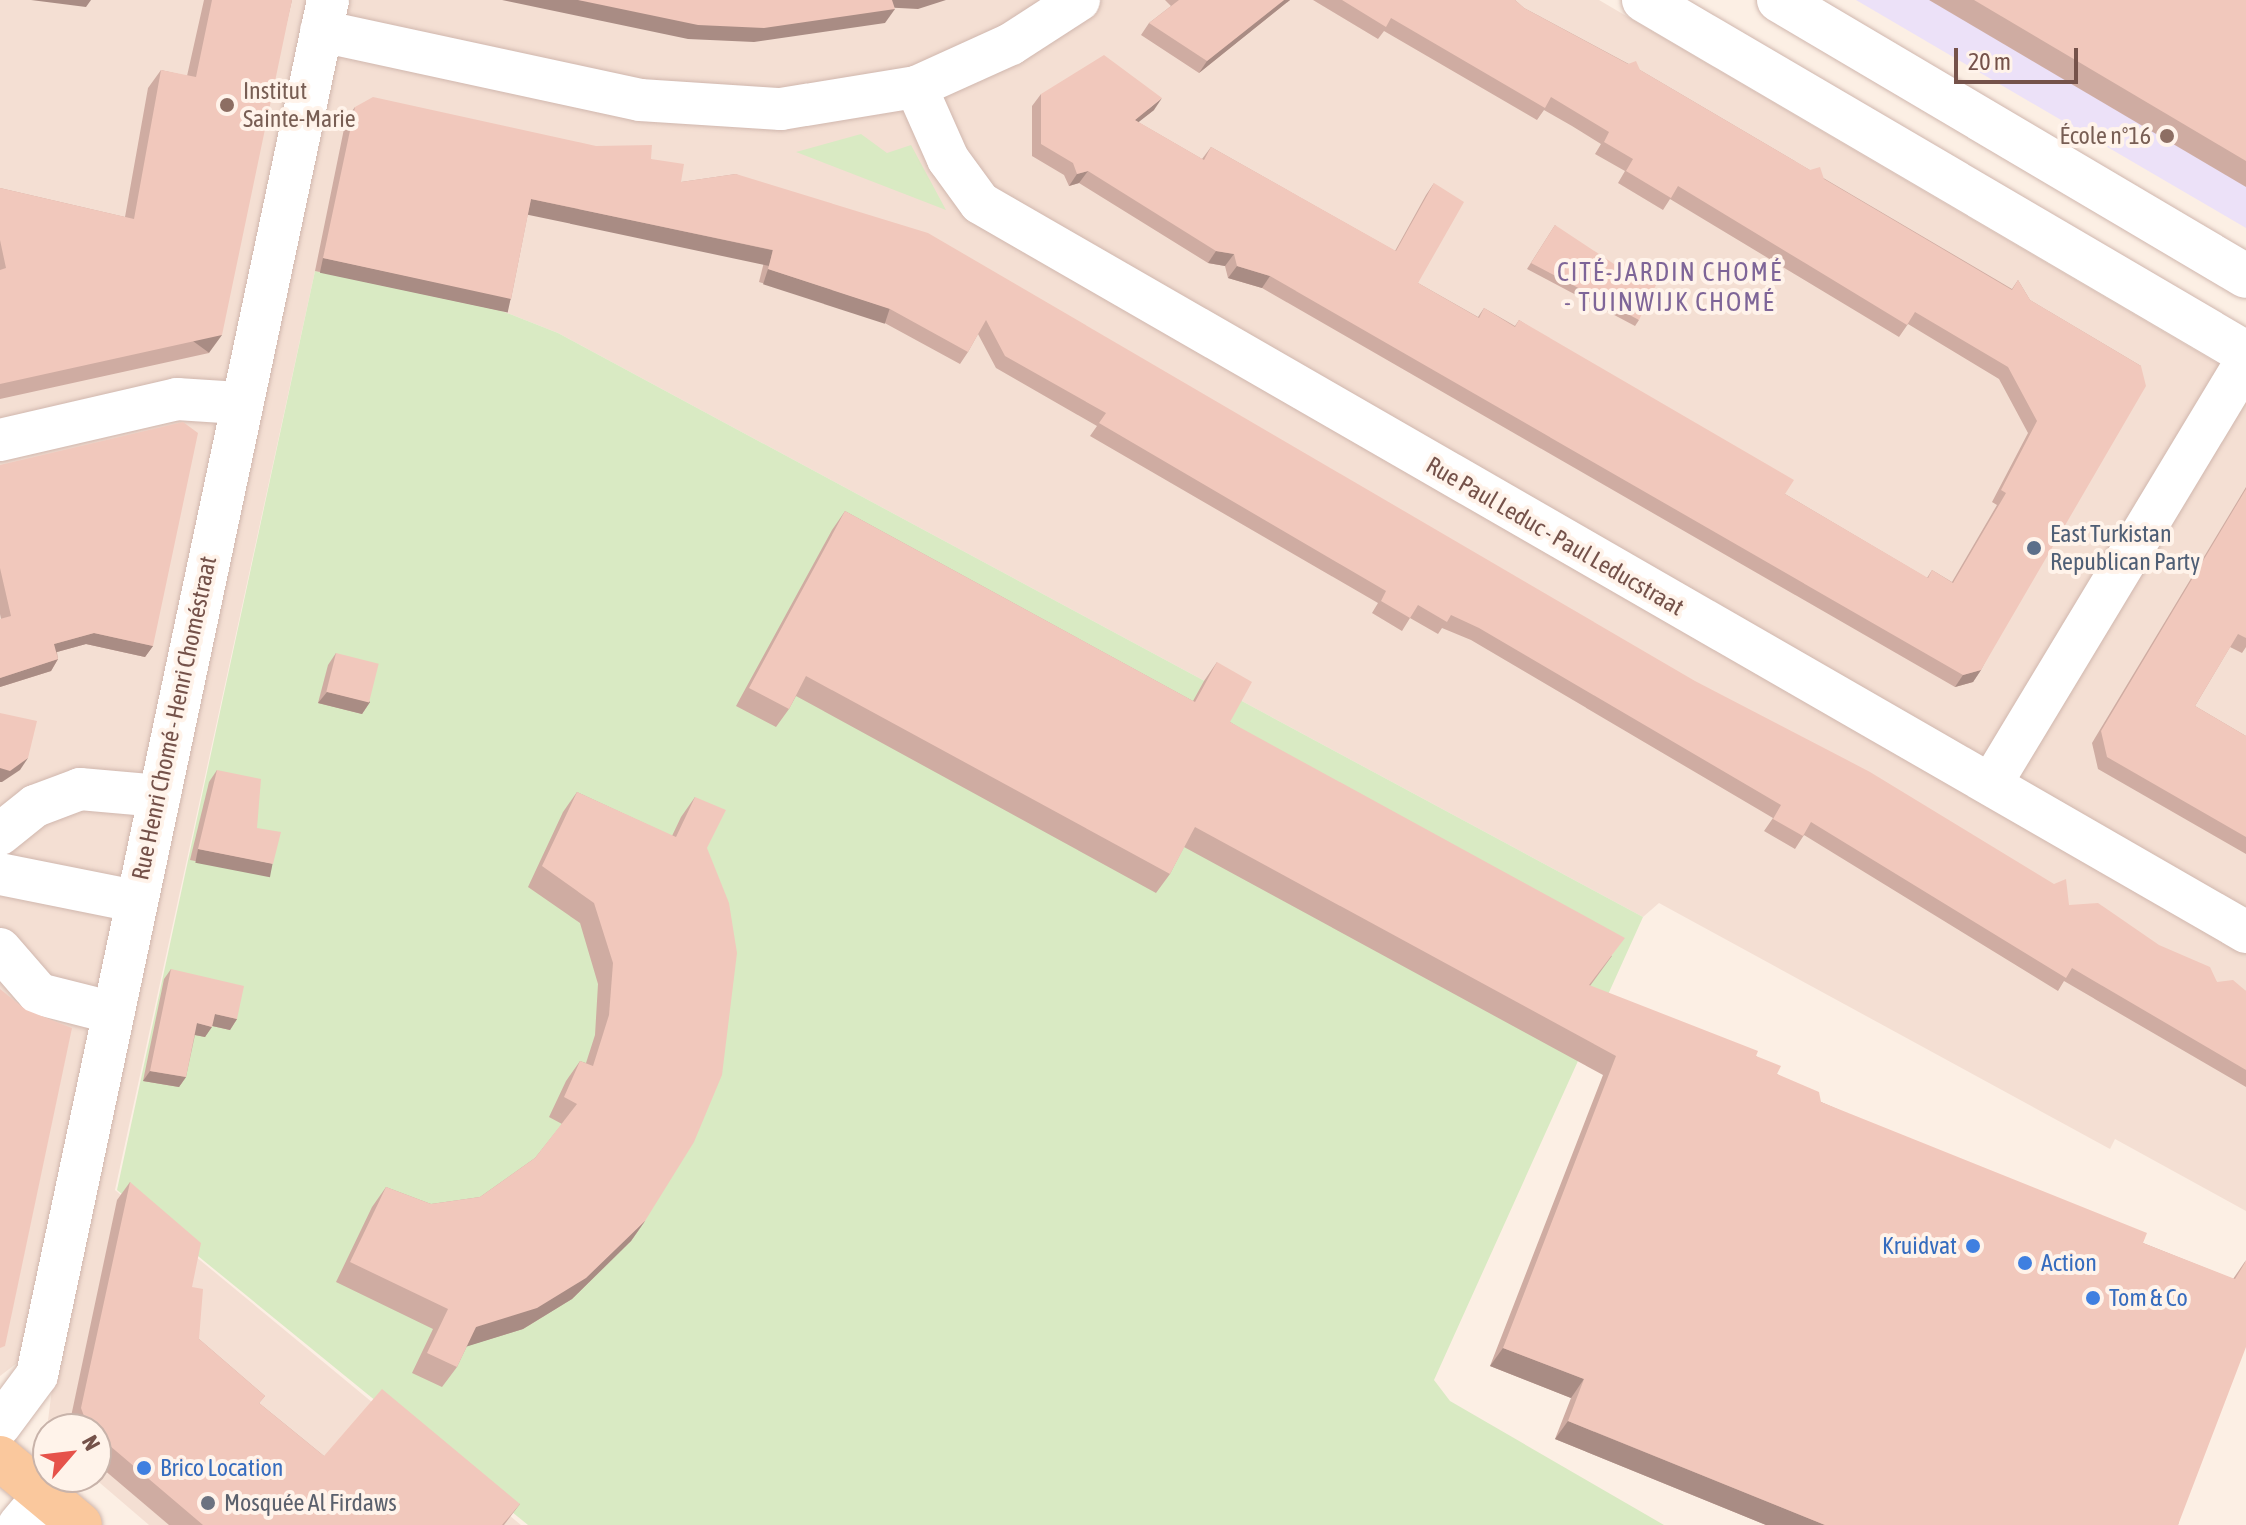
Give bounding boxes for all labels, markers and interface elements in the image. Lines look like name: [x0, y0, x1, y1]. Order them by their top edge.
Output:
scale bar: [1958, 32, 2082, 82]
text: 20 m: [1968, 48, 2011, 75]
place label: Institut Sainte-Marie: [243, 77, 356, 133]
marker: Institut Sainte-Marie: [218, 96, 236, 114]
place label: École n°16: [2059, 122, 2151, 150]
marker: École n°16: [2158, 127, 2176, 145]
district label: CITÉ-JARDIN CHOMÉ - TUINWIJK CHOMÉ: [1557, 257, 1783, 318]
street label: Rue Paul Leduc - Paul Leducstraat: [1421, 450, 1689, 622]
place label: East Turkistan Republican Party: [2050, 520, 2200, 576]
marker: East Turkistan Republican Party: [2025, 539, 2043, 557]
street label: Rue Henri Chomé - Henri Choméstraat: [126, 554, 222, 882]
place label: Kruidvat: [1882, 1232, 1957, 1260]
marker: Kruidvat: [1964, 1237, 1982, 1255]
place label: Action: [2041, 1249, 2097, 1277]
marker: Action: [2016, 1254, 2034, 1272]
place label: Tom & Co: [2109, 1284, 2188, 1312]
marker: Tom & Co: [2084, 1289, 2102, 1307]
north arrow: [32, 1413, 112, 1493]
text: N: [77, 1431, 106, 1455]
place label: Brico Location: [160, 1454, 283, 1482]
marker: Brico Location: [135, 1459, 153, 1477]
place label: Mosquée Al Firdaws: [224, 1489, 397, 1517]
marker: Mosquée Al Firdaws: [199, 1494, 217, 1512]

